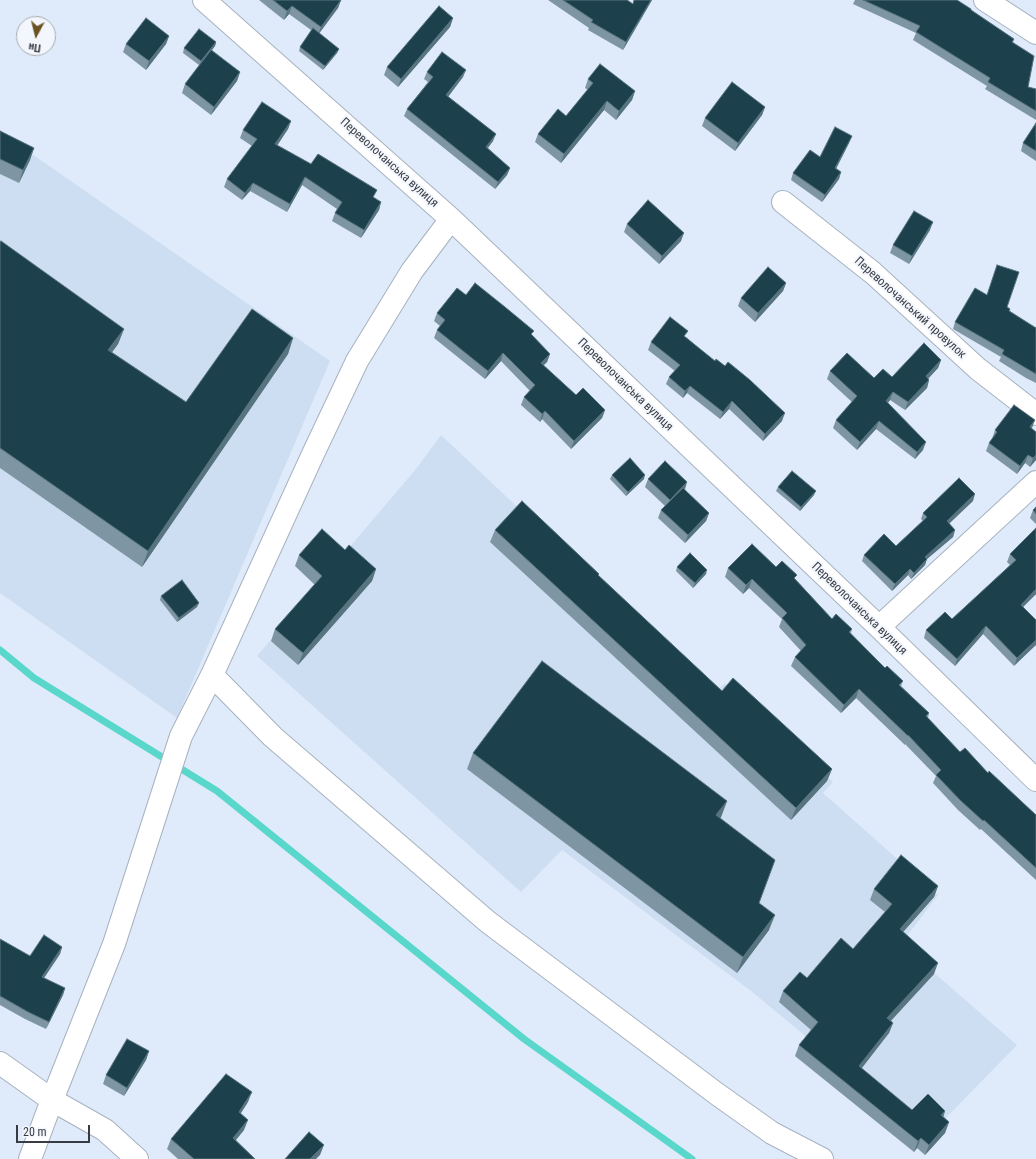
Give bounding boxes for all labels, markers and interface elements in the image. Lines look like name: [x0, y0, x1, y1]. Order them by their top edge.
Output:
north arrow: [16, 16, 56, 56]
text: Пн: [28, 40, 41, 55]
street label: Переволочанська вулиця: [337, 115, 441, 211]
street label: Переволочанський провулок: [851, 254, 969, 362]
street label: Переволочанська вулиця: [574, 336, 676, 434]
street label: Переволочанська вулиця: [808, 560, 910, 658]
scale bar: [18, 1117, 92, 1143]
text: 20 m: [23, 1125, 47, 1139]

